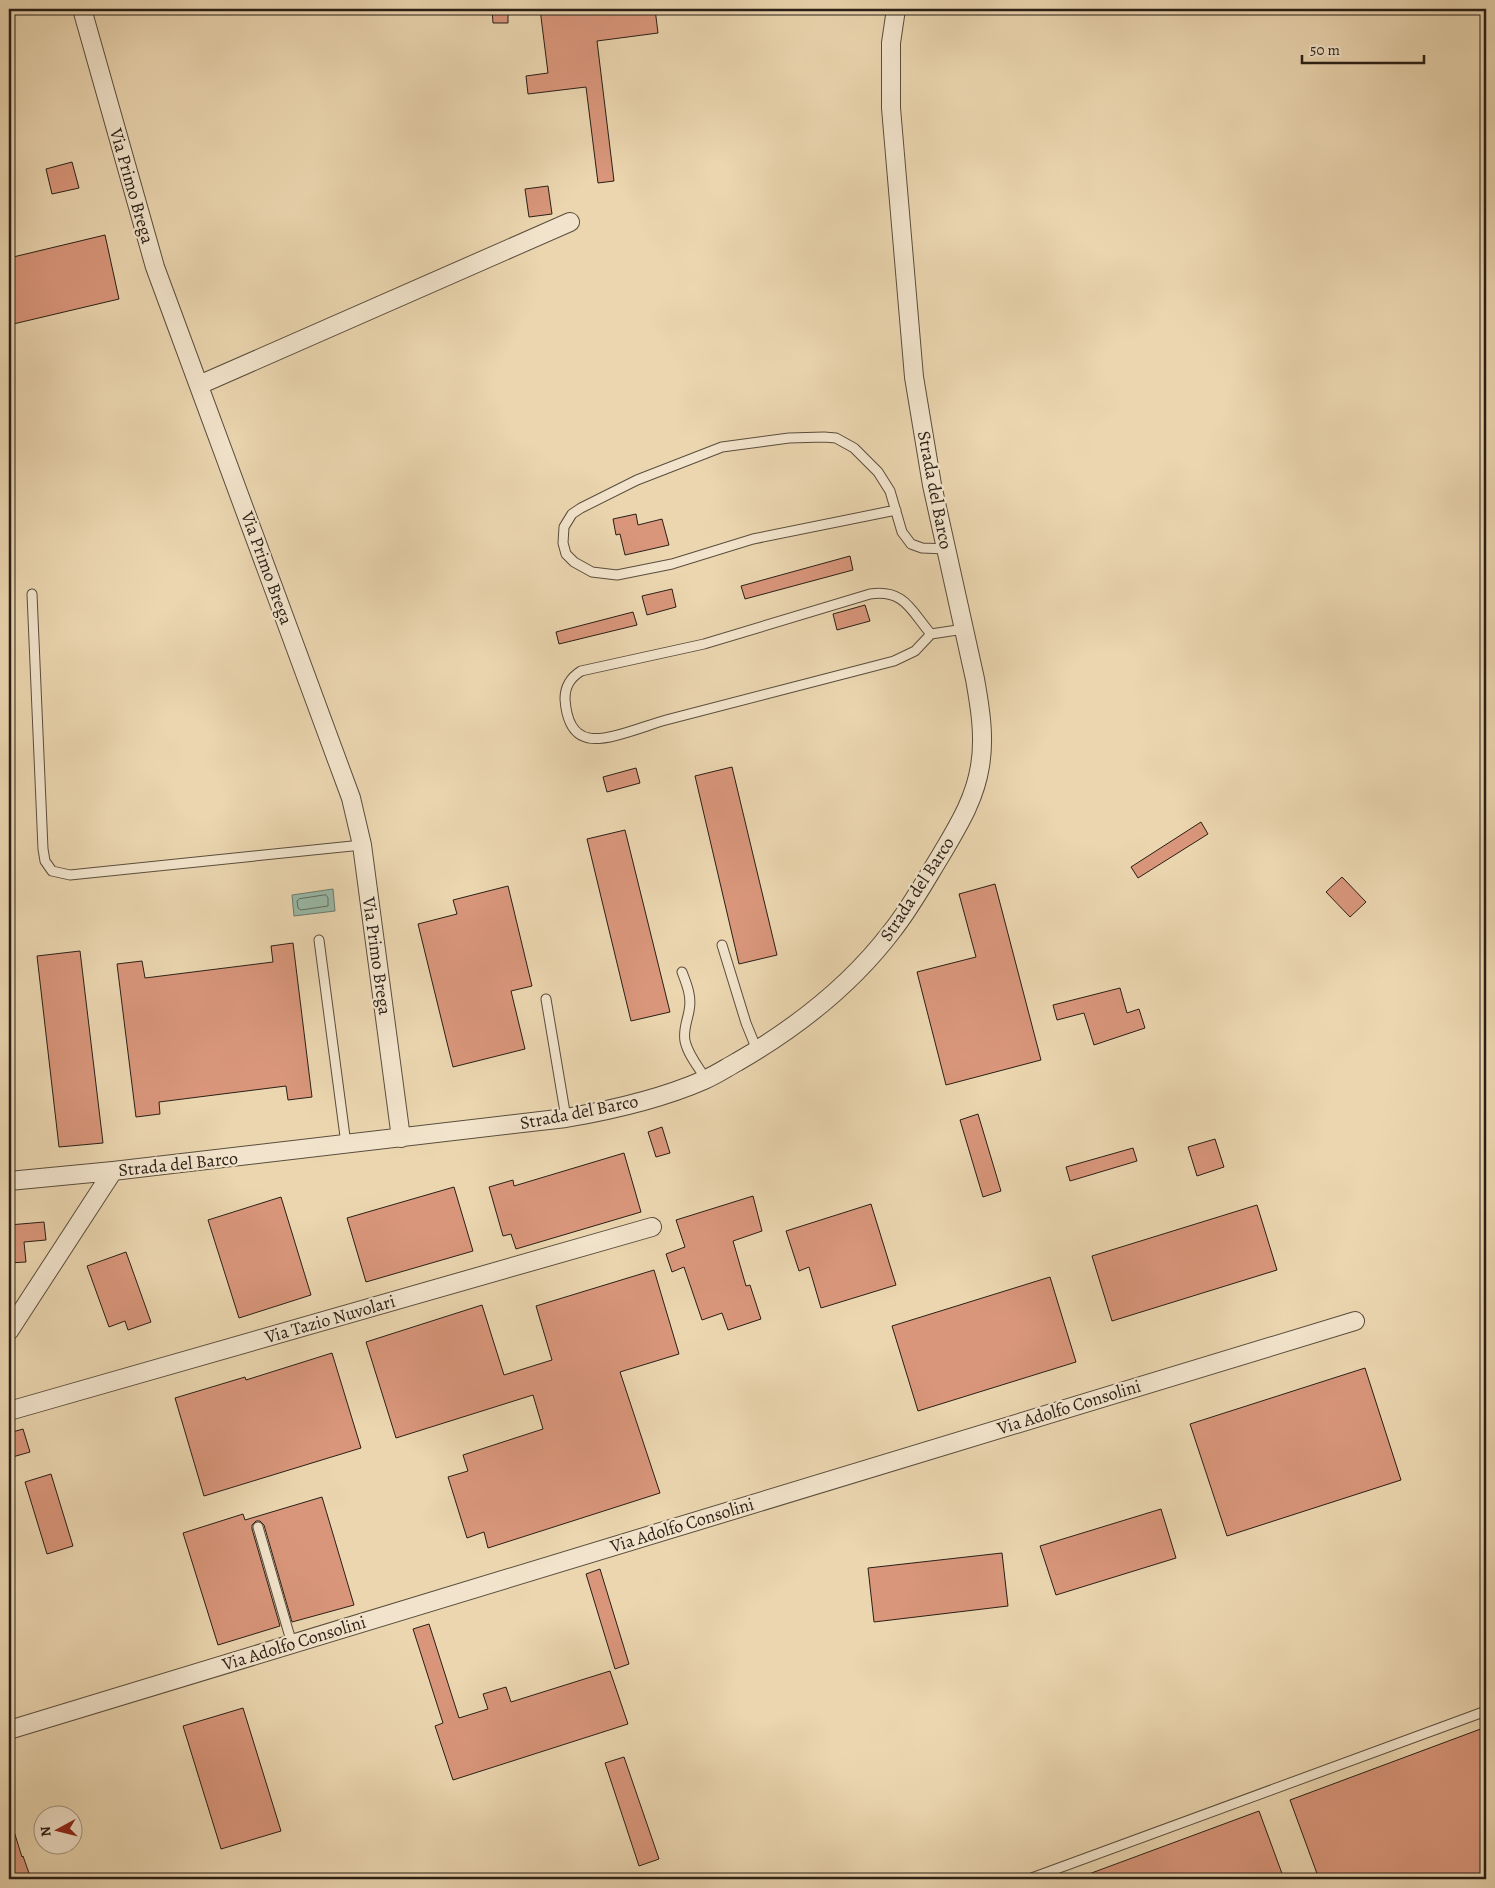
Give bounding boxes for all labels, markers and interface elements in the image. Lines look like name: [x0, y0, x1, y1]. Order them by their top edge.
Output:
scale bar: [1302, 32, 1425, 64]
text: 50 m: [1310, 40, 1340, 60]
street label: Via Primo Brega: [104, 125, 160, 247]
street label: Strada del Barco: [912, 429, 958, 551]
street label: Via Primo Brega: [235, 507, 299, 629]
street label: Strada del Barco: [874, 832, 960, 946]
street label: Via Primo Brega: [357, 894, 397, 1017]
street label: Strada del Barco: [518, 1089, 640, 1135]
street label: Strada del Barco: [117, 1146, 239, 1182]
street label: Via Tazio Nuvolari: [261, 1289, 398, 1349]
street label: Via Adolfo Consolini: [993, 1374, 1144, 1441]
street label: Via Adolfo Consolini: [606, 1492, 757, 1559]
street label: Via Adolfo Consolini: [218, 1610, 369, 1677]
north arrow: [32, 1806, 82, 1856]
text: N: [36, 1825, 56, 1838]

